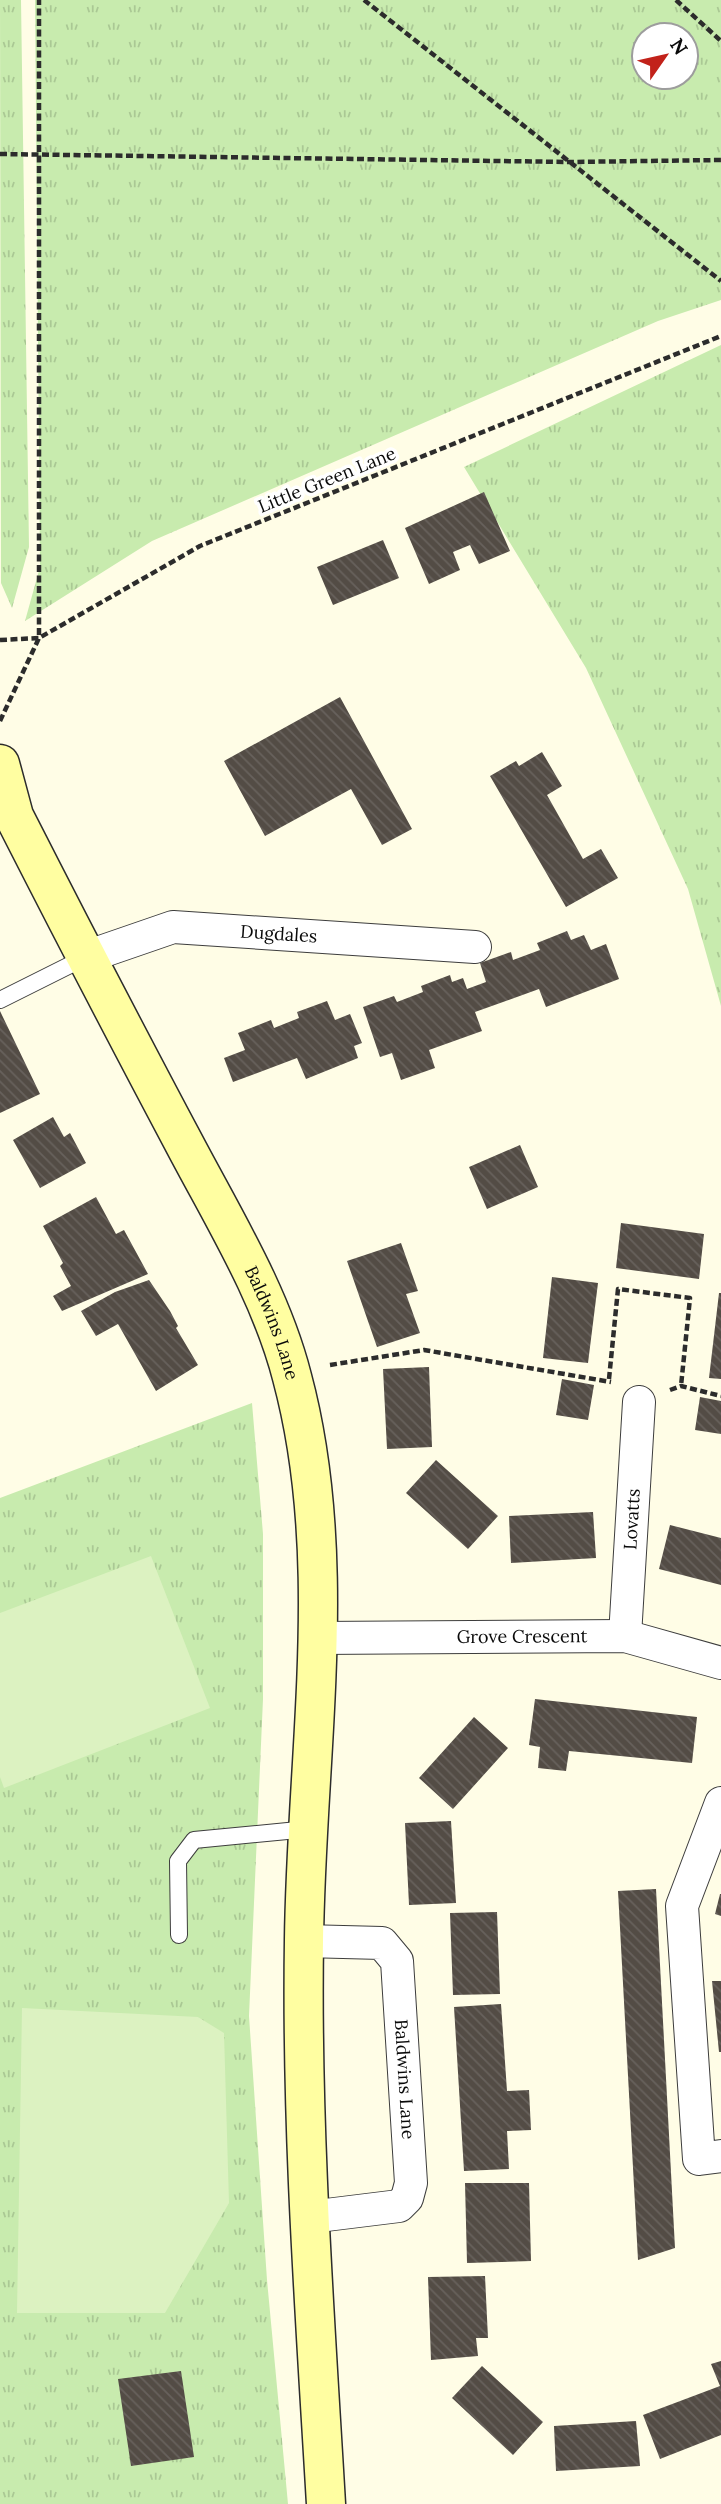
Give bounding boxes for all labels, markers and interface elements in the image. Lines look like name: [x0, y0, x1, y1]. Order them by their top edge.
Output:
north arrow: [630, 21, 700, 91]
text: N: [665, 34, 693, 60]
street label: Little Green Lane: [255, 441, 399, 518]
street label: Dugdales: [240, 919, 318, 948]
street label: Baldwins Lane: [240, 1262, 304, 1382]
street label: Lovatts: [618, 1488, 645, 1551]
street label: Grove Crescent: [457, 1624, 587, 1648]
street label: Baldwins Lane: [390, 2018, 420, 2140]

